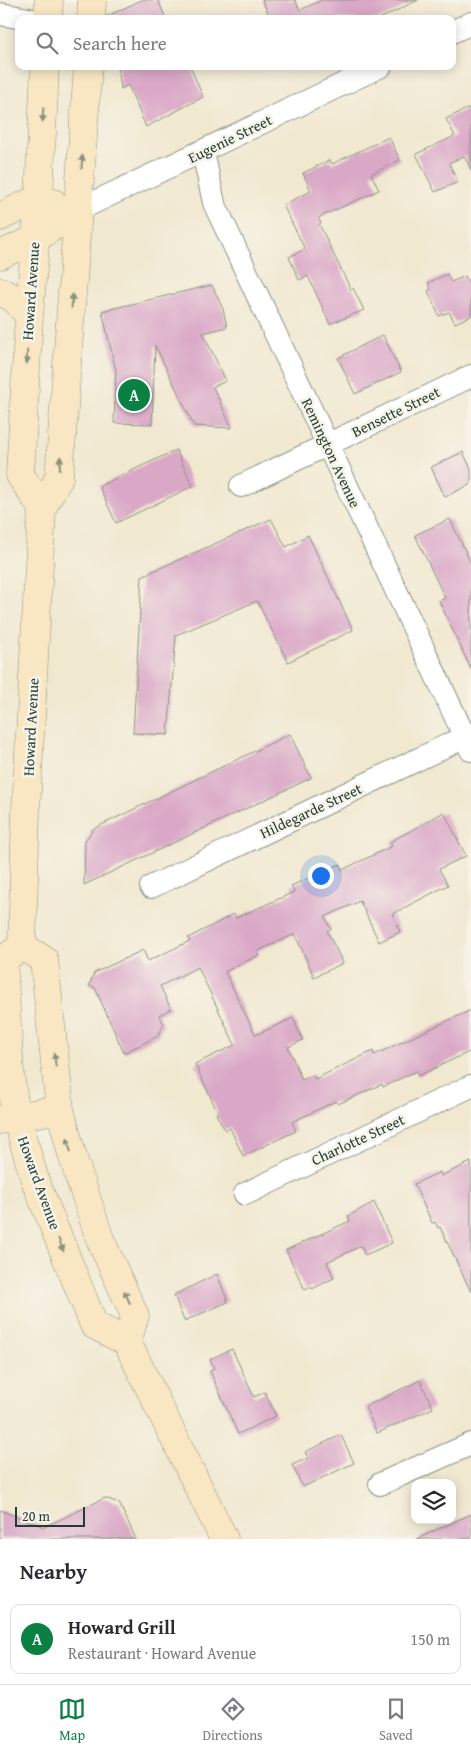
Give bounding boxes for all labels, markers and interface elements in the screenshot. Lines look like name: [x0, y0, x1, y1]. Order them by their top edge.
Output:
search box: [15, 15, 456, 70]
icon: search: [33, 29, 61, 57]
text: Search here: [73, 29, 167, 57]
one-way arrow: [38, 107, 46, 123]
street label: Eugenie Street: [184, 109, 276, 168]
one-way arrow: [78, 154, 86, 170]
street label: Howard Avenue: [17, 241, 44, 341]
one-way arrow: [68, 293, 76, 309]
one-way arrow: [22, 349, 30, 365]
pin: A: [118, 376, 150, 414]
street label: Bensette Street: [348, 381, 444, 442]
street label: Remington Avenue: [297, 395, 366, 511]
one-way arrow: [56, 455, 64, 471]
street label: Howard Avenue: [17, 677, 44, 777]
street label: Hildegarde Street: [256, 777, 366, 843]
your location: [308, 863, 334, 889]
one-way arrow: [51, 1052, 59, 1068]
street label: Charlotte Street: [308, 1108, 408, 1170]
street label: Howard Avenue: [13, 1133, 66, 1233]
one-way arrow: [65, 1138, 73, 1153]
one-way arrow: [58, 1238, 66, 1252]
one-way arrow: [122, 1290, 130, 1304]
map controls: [411, 1479, 456, 1524]
button: layers: [411, 1479, 456, 1524]
scale bar: [15, 1504, 85, 1527]
text: 20 m: [22, 1506, 50, 1526]
text: Nearby: [20, 1556, 87, 1587]
text: Howard Grill: [68, 1613, 176, 1641]
text: A: [32, 1627, 42, 1651]
text: 150 m: [410, 1627, 450, 1651]
text: Restaurant · Howard Avenue: [68, 1641, 256, 1665]
tab: Map: [58, 1695, 86, 1745]
tab: Directions: [202, 1695, 263, 1745]
tab: Saved: [379, 1695, 413, 1745]

